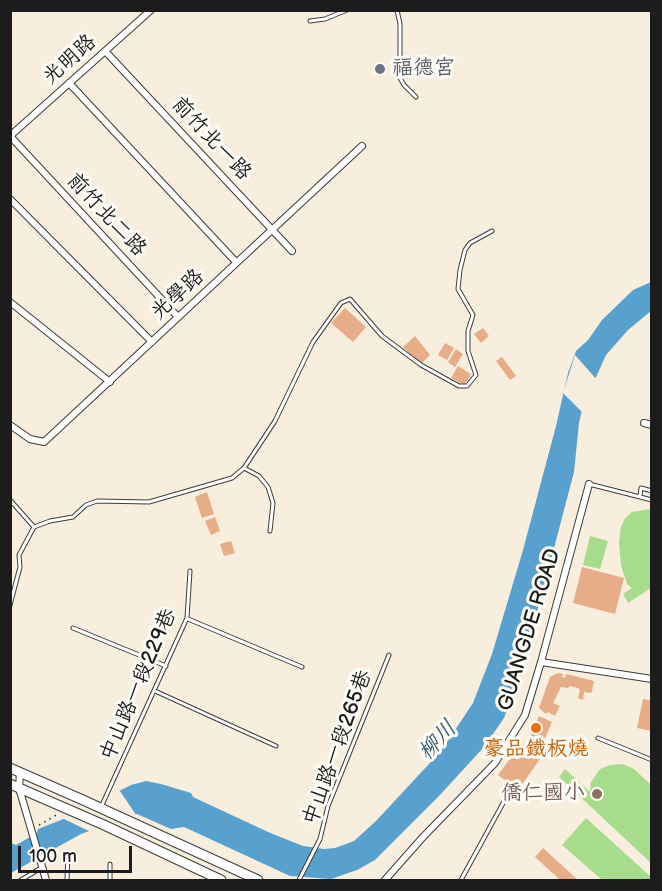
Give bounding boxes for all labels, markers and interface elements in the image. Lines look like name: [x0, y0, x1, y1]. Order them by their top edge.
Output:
street label: 光明路: [38, 30, 102, 90]
place label: 福德宮: [392, 56, 455, 82]
marker: 福德宮: [373, 62, 387, 76]
street label: 前竹北一路: [166, 92, 256, 186]
street label: 前竹北二路: [61, 168, 151, 262]
street label: 光學路: [146, 264, 210, 326]
street label: GUANGDE ROAD: [493, 546, 567, 714]
street label: 中山路一段229巷: [96, 605, 182, 765]
street label: 中山路一段265巷: [298, 667, 378, 829]
water label: 柳川: [413, 716, 463, 766]
marker: 豪品鐵板燒: [529, 721, 543, 735]
place label: 豪品鐵板燒: [484, 737, 588, 763]
place label: 僑仁國小: [501, 781, 585, 807]
marker: 僑仁國小: [590, 787, 604, 801]
scale bar: [21, 834, 135, 872]
text: 100 m: [29, 846, 77, 867]

